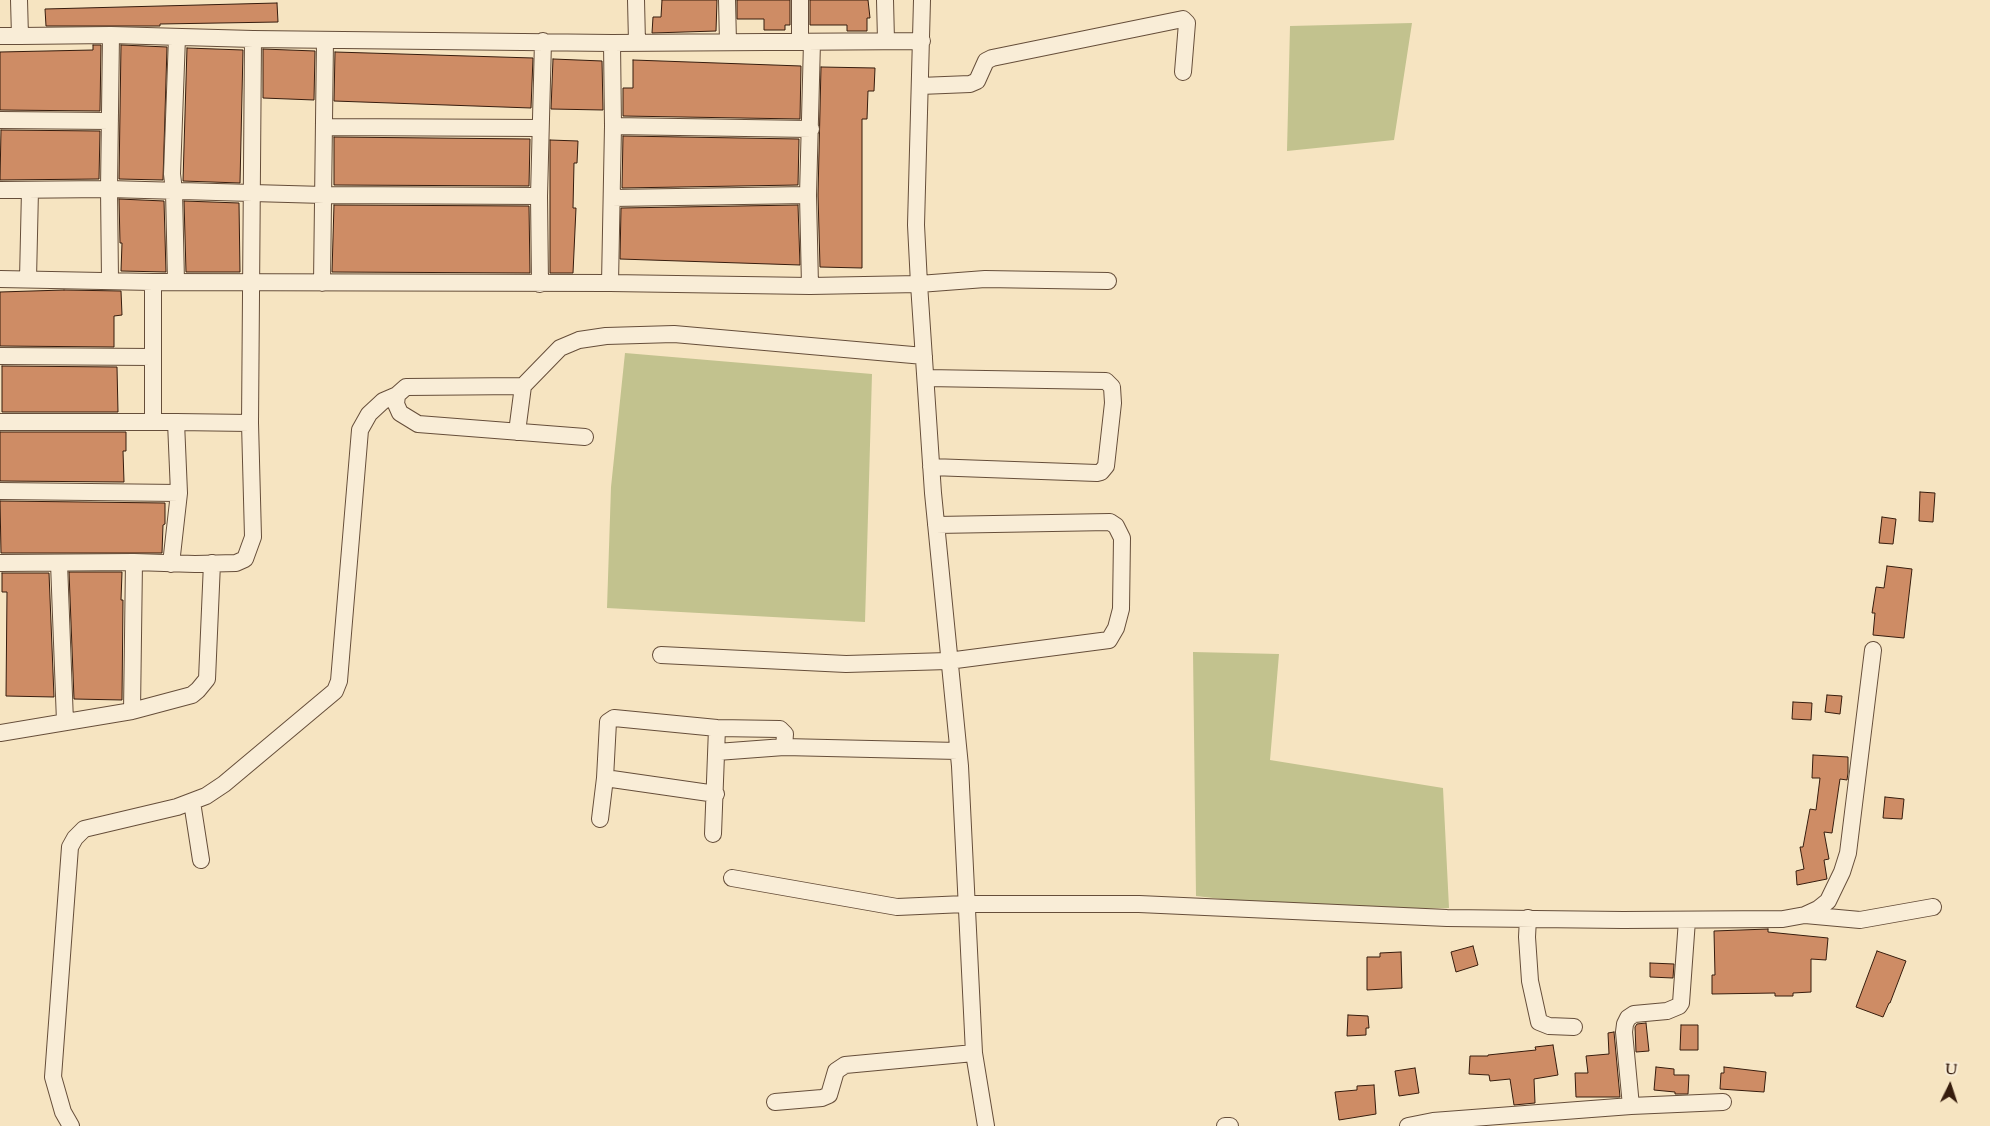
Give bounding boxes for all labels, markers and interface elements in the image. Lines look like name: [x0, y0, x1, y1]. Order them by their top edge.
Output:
north arrow: [1925, 1061, 1975, 1111]
text: U: [1945, 1061, 1957, 1081]

